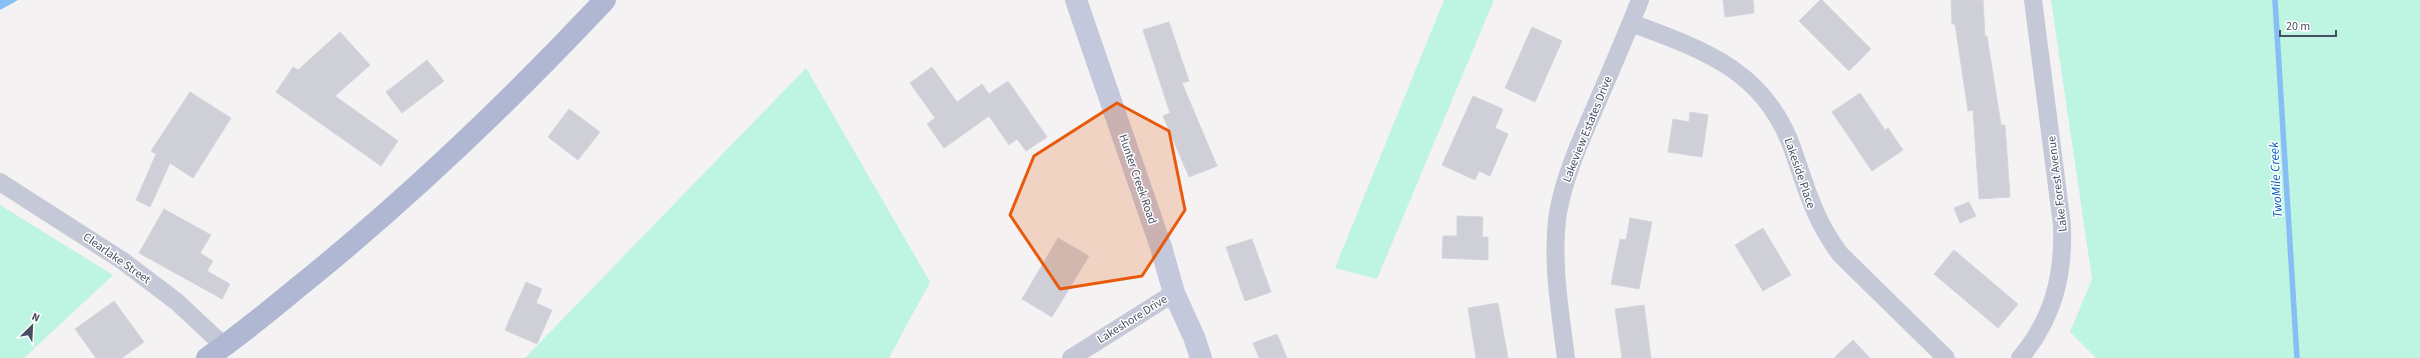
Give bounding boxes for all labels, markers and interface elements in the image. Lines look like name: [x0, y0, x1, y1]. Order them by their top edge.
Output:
scale bar: [2280, 12, 2336, 38]
text: 20 m: [2286, 18, 2310, 35]
street label: Lakeview Estates Drive: [1558, 73, 1617, 185]
street label: Hunter Creek Road: [1114, 132, 1161, 226]
street label: Lake Forest Avenue: [2043, 135, 2072, 233]
street label: Lakeside Place: [1780, 136, 1820, 211]
water label: TwoMile Creek: [2265, 141, 2287, 219]
street label: Clearlake Street: [79, 229, 154, 288]
street label: Lakeshore Drive: [1094, 291, 1171, 348]
north arrow: [12, 306, 52, 346]
text: N: [29, 309, 42, 326]

